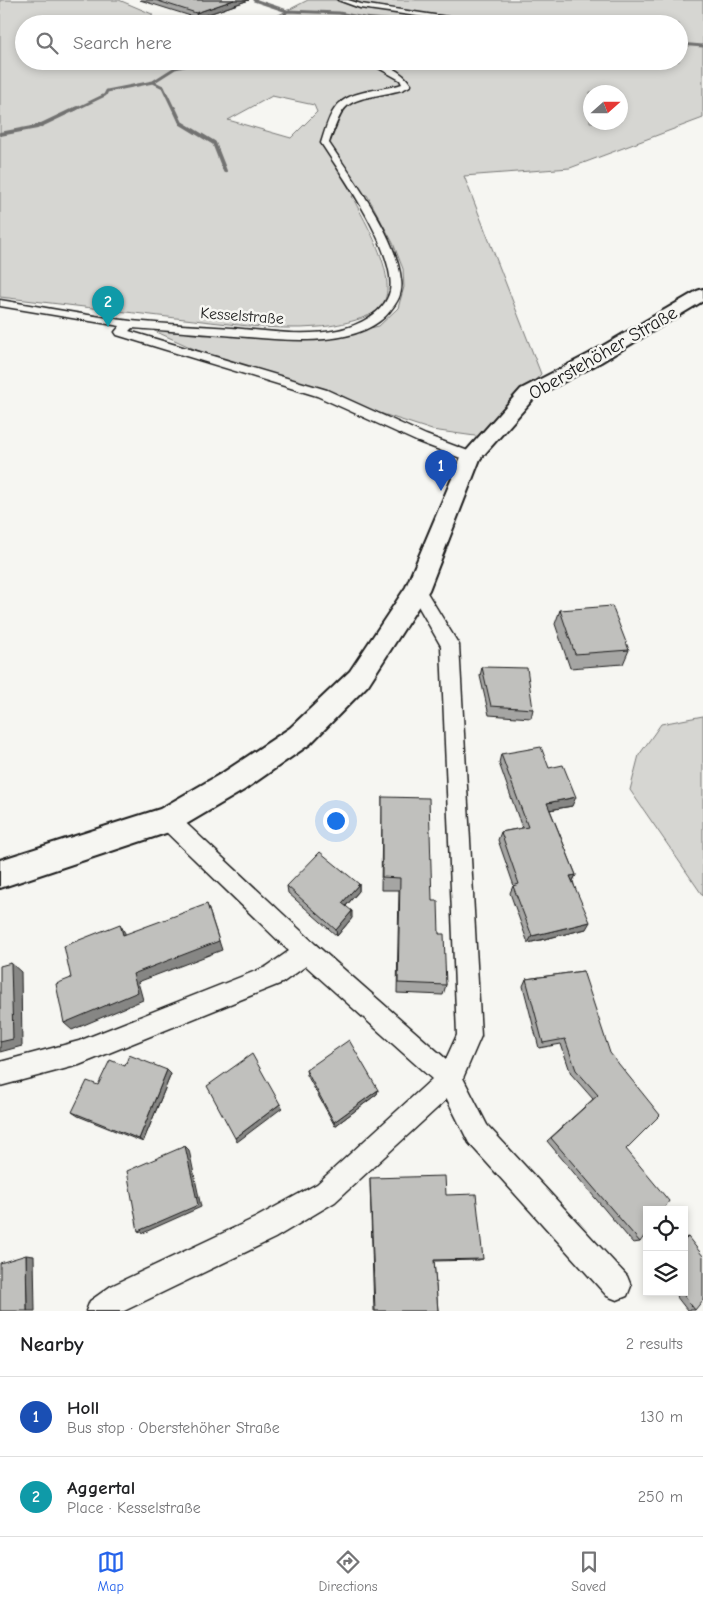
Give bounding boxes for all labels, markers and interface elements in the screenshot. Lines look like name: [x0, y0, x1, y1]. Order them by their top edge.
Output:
search box: [15, 15, 688, 70]
icon: search: [33, 29, 61, 57]
text: Search here: [73, 32, 172, 54]
north arrow: [583, 85, 628, 130]
pin: 2: [92, 286, 124, 327]
street label: Oberstehöher Straße: [525, 301, 681, 405]
street label: Kesselstraße: [200, 304, 284, 328]
pin: 1: [425, 450, 457, 491]
your location: [323, 808, 349, 834]
map controls: [643, 1206, 688, 1296]
button: locate: [643, 1206, 688, 1251]
button: layers: [643, 1251, 688, 1296]
text: Nearby: [20, 1332, 84, 1356]
text: 2 results: [626, 1335, 683, 1353]
text: Holl: [67, 1397, 99, 1419]
text: 1: [33, 1408, 39, 1426]
text: 130 m: [640, 1408, 683, 1426]
text: Bus stop · Oberstehöher Straße: [67, 1419, 280, 1437]
text: Aggertal: [67, 1477, 135, 1499]
text: 2: [32, 1488, 40, 1506]
text: 250 m: [638, 1488, 683, 1506]
text: Place · Kesselstraße: [67, 1499, 201, 1517]
tab: Map: [97, 1548, 125, 1595]
tab: Directions: [318, 1548, 378, 1595]
tab: Saved: [571, 1548, 606, 1595]

